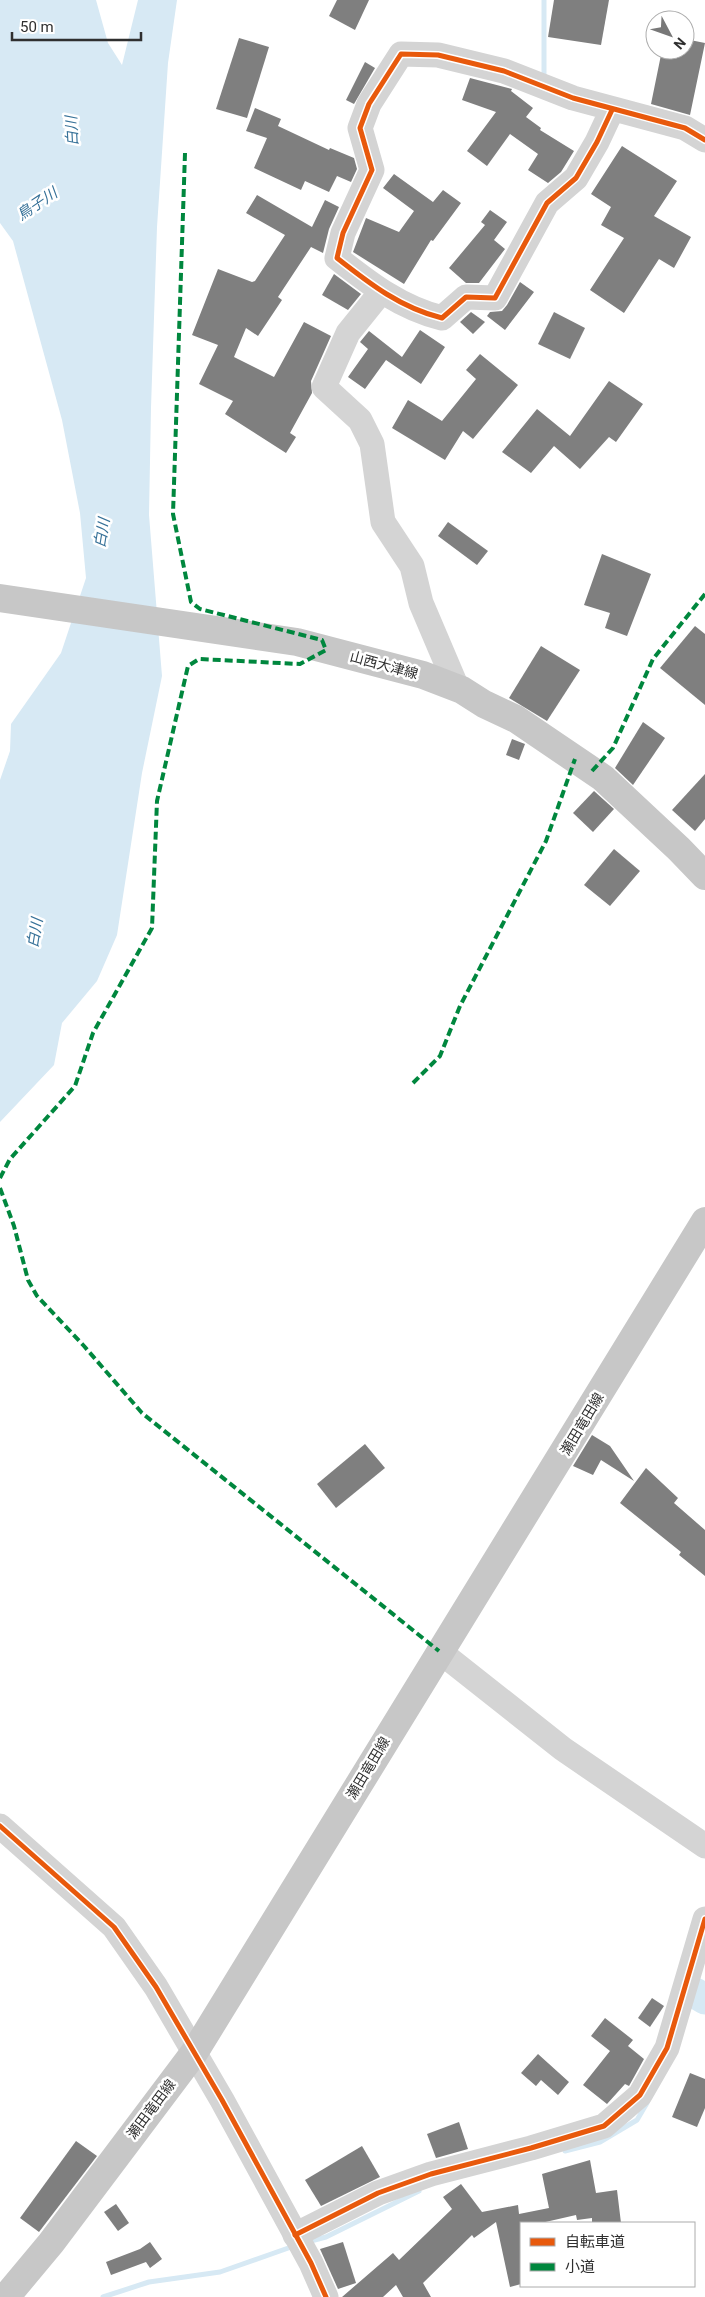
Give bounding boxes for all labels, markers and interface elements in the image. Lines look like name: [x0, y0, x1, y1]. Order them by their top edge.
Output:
scale bar: [12, 10, 141, 42]
north arrow: [645, 10, 695, 60]
text: 50 m: [20, 18, 54, 36]
text: N: [671, 35, 689, 53]
water label: 白川: [62, 114, 82, 146]
water label: 鳥子川: [13, 183, 62, 224]
water label: 白川: [91, 515, 114, 549]
street label: 山西大津線: [348, 648, 420, 682]
water label: 白川: [24, 915, 47, 949]
street label: 瀬田竜田線: [557, 1390, 607, 1458]
street label: 瀬田竜田線: [343, 1734, 393, 1802]
street label: 瀬田竜田線: [124, 2076, 178, 2142]
legend: [520, 2222, 695, 2287]
text: 自転車道: [565, 2233, 625, 2251]
text: 小道: [565, 2258, 595, 2276]

